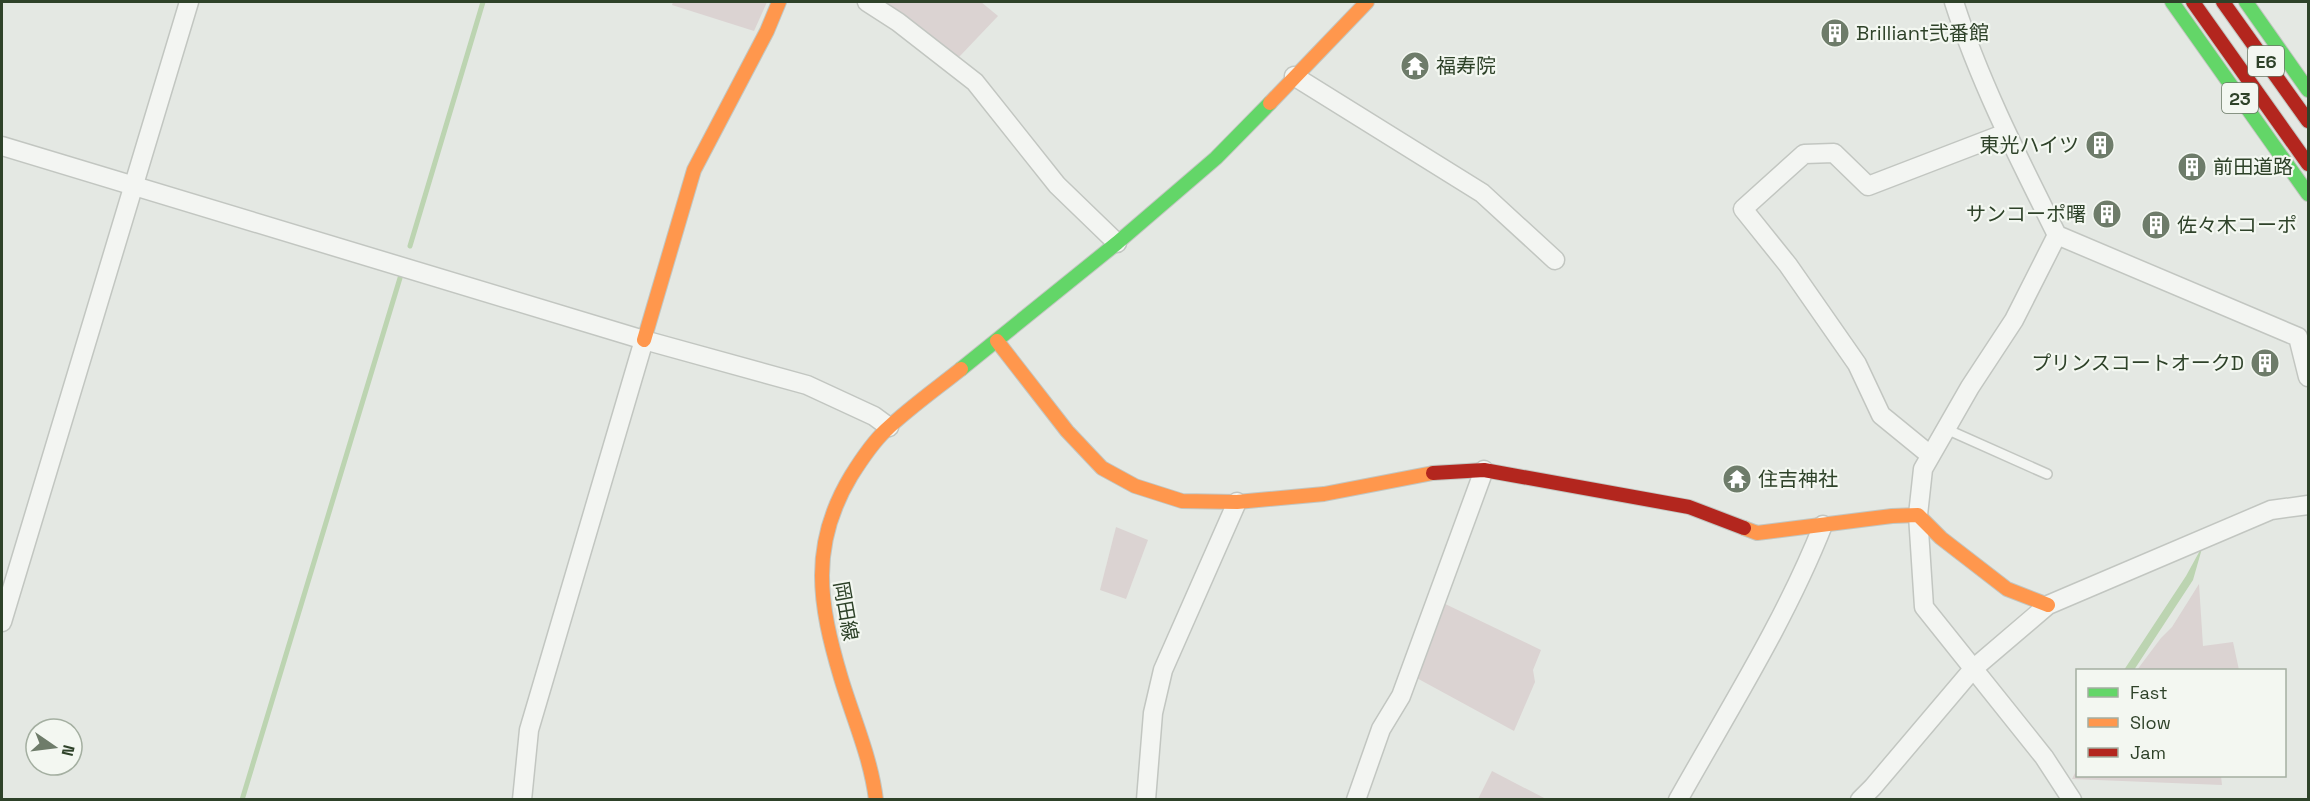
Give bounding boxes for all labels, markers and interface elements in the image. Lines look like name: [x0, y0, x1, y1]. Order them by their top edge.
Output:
building icon: Brilliant弐番館: [1819, 17, 1851, 49]
place label: Brilliant弐番館: [1856, 20, 1989, 46]
road number: E6: [2248, 46, 2284, 76]
temple icon: 福寿院: [1399, 50, 1431, 82]
place label: 福寿院: [1436, 53, 1496, 79]
road number: 23: [2222, 83, 2258, 113]
building icon: 東光ハイツ: [2084, 129, 2116, 161]
place label: 東光ハイツ: [1979, 132, 2079, 158]
building icon: 前田道路: [2176, 151, 2208, 183]
place label: 前田道路: [2213, 154, 2293, 180]
building icon: サンコーポ曙: [2091, 198, 2123, 230]
place label: サンコーポ曙: [1966, 201, 2086, 227]
building icon: 佐々木コーポ: [2140, 209, 2172, 241]
place label: 佐々木コーポ: [2177, 212, 2297, 238]
building icon: プリンスコートオークD: [2249, 347, 2281, 379]
place label: プリンスコートオークD: [2031, 350, 2244, 376]
temple icon: 住吉神社: [1721, 463, 1753, 495]
place label: 住吉神社: [1758, 466, 1838, 492]
street label: 岡田線: [828, 579, 864, 643]
legend: [2076, 669, 2286, 777]
text: Fast: [2130, 681, 2167, 704]
text: Slow: [2130, 711, 2171, 734]
north arrow: [24, 717, 84, 777]
text: Jam: [2130, 741, 2166, 764]
text: N: [57, 743, 80, 758]

